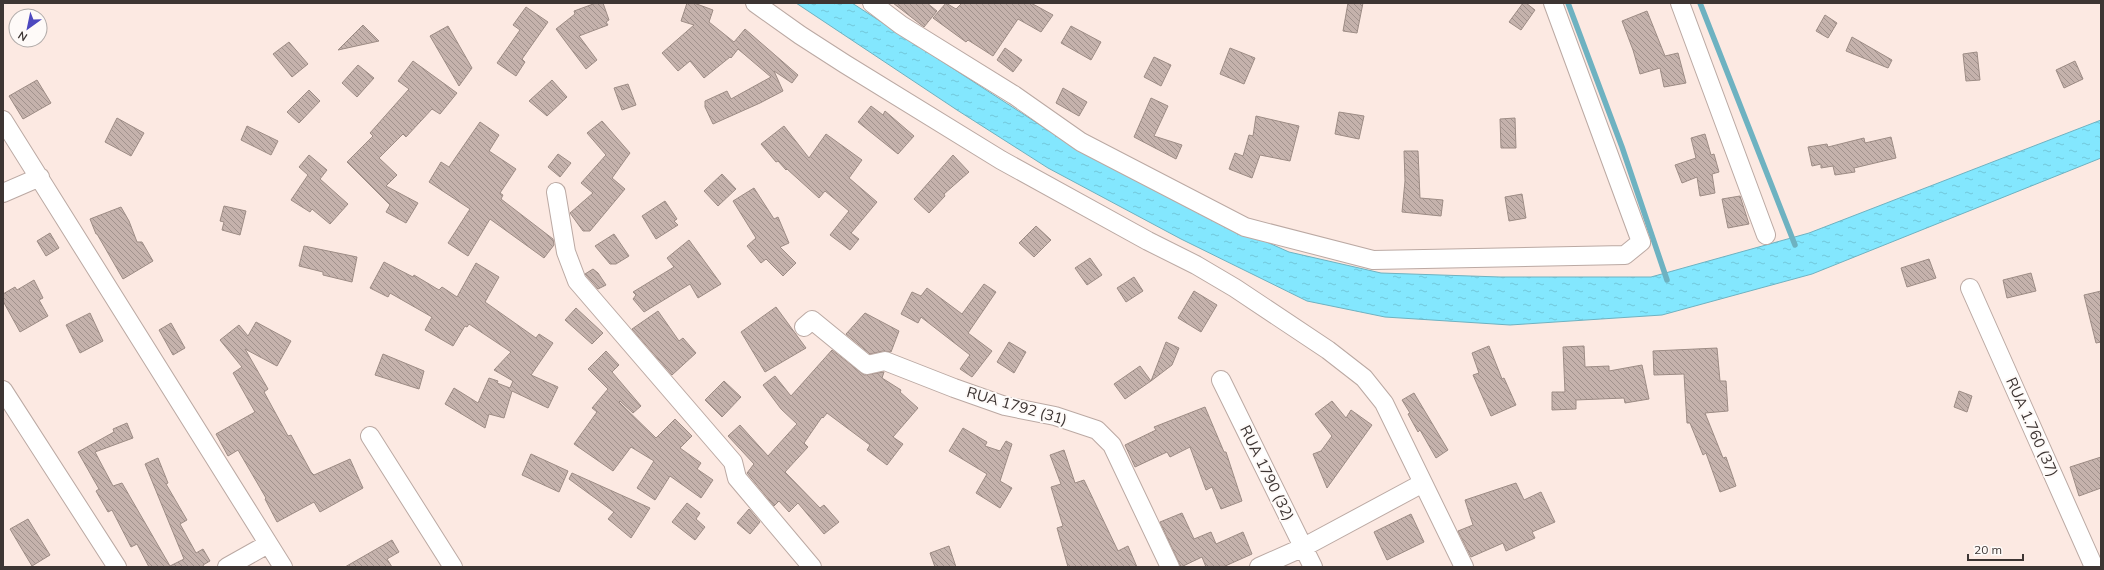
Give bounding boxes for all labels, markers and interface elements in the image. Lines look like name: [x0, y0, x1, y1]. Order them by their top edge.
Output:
north arrow: [8, 8, 48, 48]
text: N: [15, 28, 30, 45]
street label: RUA 1.760 (37): [2002, 374, 2063, 480]
street label: RUA 1792 (31): [965, 382, 1070, 429]
street label: RUA 1790 (32): [1236, 422, 1299, 524]
scale bar: [1968, 536, 2023, 562]
text: 20 m: [1974, 542, 2002, 557]

